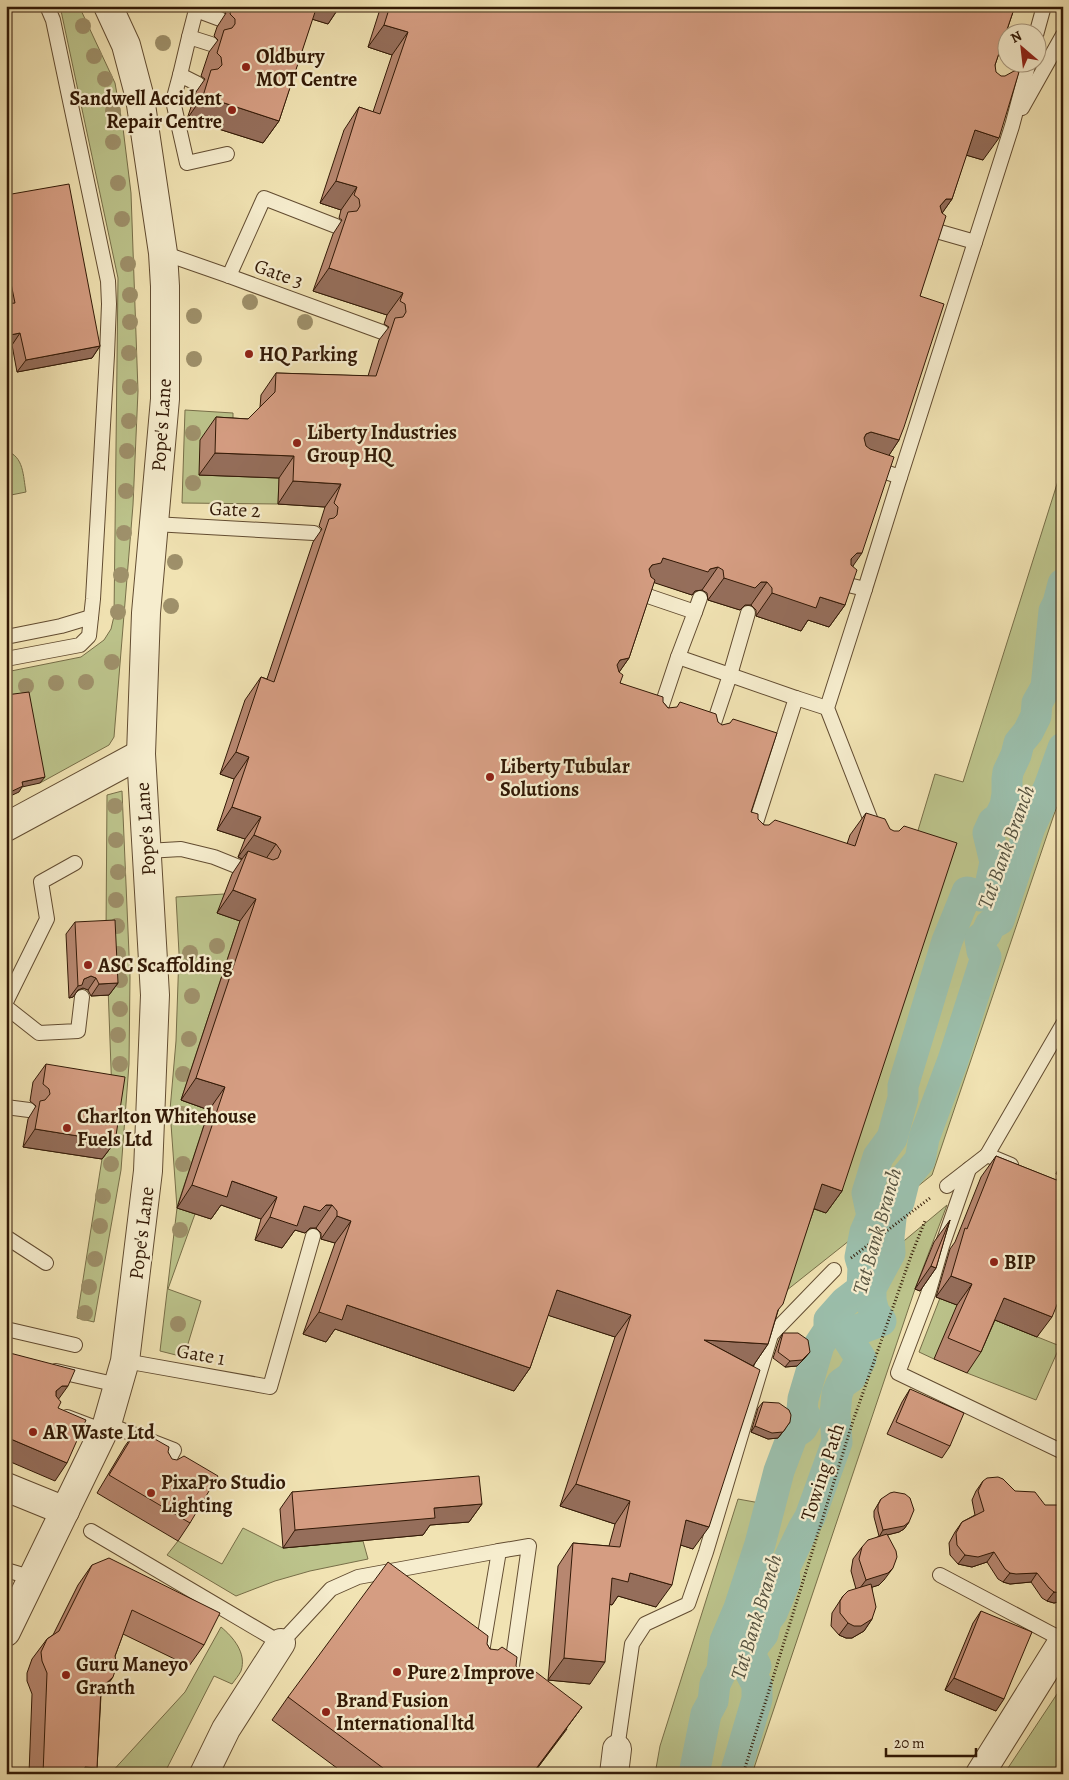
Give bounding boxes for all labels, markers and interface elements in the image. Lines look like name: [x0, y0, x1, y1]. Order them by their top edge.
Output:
north arrow: [996, 22, 1046, 72]
text: N: [1007, 26, 1025, 48]
place label: Oldbury MOT Centre: [256, 43, 357, 93]
marker: Oldbury MOT Centre: [240, 61, 252, 73]
place label: Sandwell Accident Repair Centre: [70, 85, 222, 135]
marker: Sandwell Accident Repair Centre: [226, 104, 238, 116]
street label: Gate 3: [251, 252, 307, 295]
place label: HQ Parking: [259, 341, 358, 368]
marker: HQ Parking: [243, 348, 255, 360]
street label: Pope's Lane: [145, 377, 178, 473]
place label: Liberty Industries Group HQ: [307, 419, 457, 469]
marker: Liberty Industries Group HQ: [291, 437, 303, 449]
street label: Gate 2: [209, 495, 262, 524]
place label: Liberty Tubular Solutions: [500, 753, 630, 803]
marker: Liberty Tubular Solutions: [484, 771, 496, 783]
street label: Pope's Lane: [129, 781, 162, 877]
water label: Tat Bank Branch: [971, 781, 1041, 913]
place label: ASC Scaffolding: [97, 952, 233, 979]
marker: ASC Scaffolding: [82, 959, 94, 971]
place label: Charlton Whitehouse Fuels Ltd: [77, 1103, 256, 1153]
marker: Charlton Whitehouse Fuels Ltd: [61, 1122, 73, 1134]
water label: Tat Bank Branch: [846, 1165, 908, 1297]
street label: Pope's Lane: [122, 1185, 161, 1281]
place label: BIP: [1004, 1249, 1036, 1276]
marker: BIP: [988, 1256, 1000, 1268]
street label: Gate 1: [175, 1337, 227, 1372]
place label: AR Waste Ltd: [42, 1419, 155, 1446]
street label: Towing Path: [794, 1420, 851, 1524]
marker: AR Waste Ltd: [27, 1426, 39, 1438]
place label: PixaPro Studio Lighting: [161, 1469, 286, 1519]
marker: PixaPro Studio Lighting: [145, 1487, 157, 1499]
water label: Tat Bank Branch: [724, 1551, 788, 1683]
place label: Guru Maneyo Granth: [76, 1651, 188, 1701]
place label: Pure 2 Improve: [407, 1659, 534, 1686]
marker: Pure 2 Improve: [391, 1666, 403, 1678]
marker: Guru Maneyo Granth: [60, 1669, 72, 1681]
place label: Brand Fusion International ltd: [336, 1687, 475, 1737]
marker: Brand Fusion International ltd: [320, 1706, 332, 1718]
scale bar: [886, 1725, 976, 1757]
text: 20 m: [894, 1733, 925, 1753]

